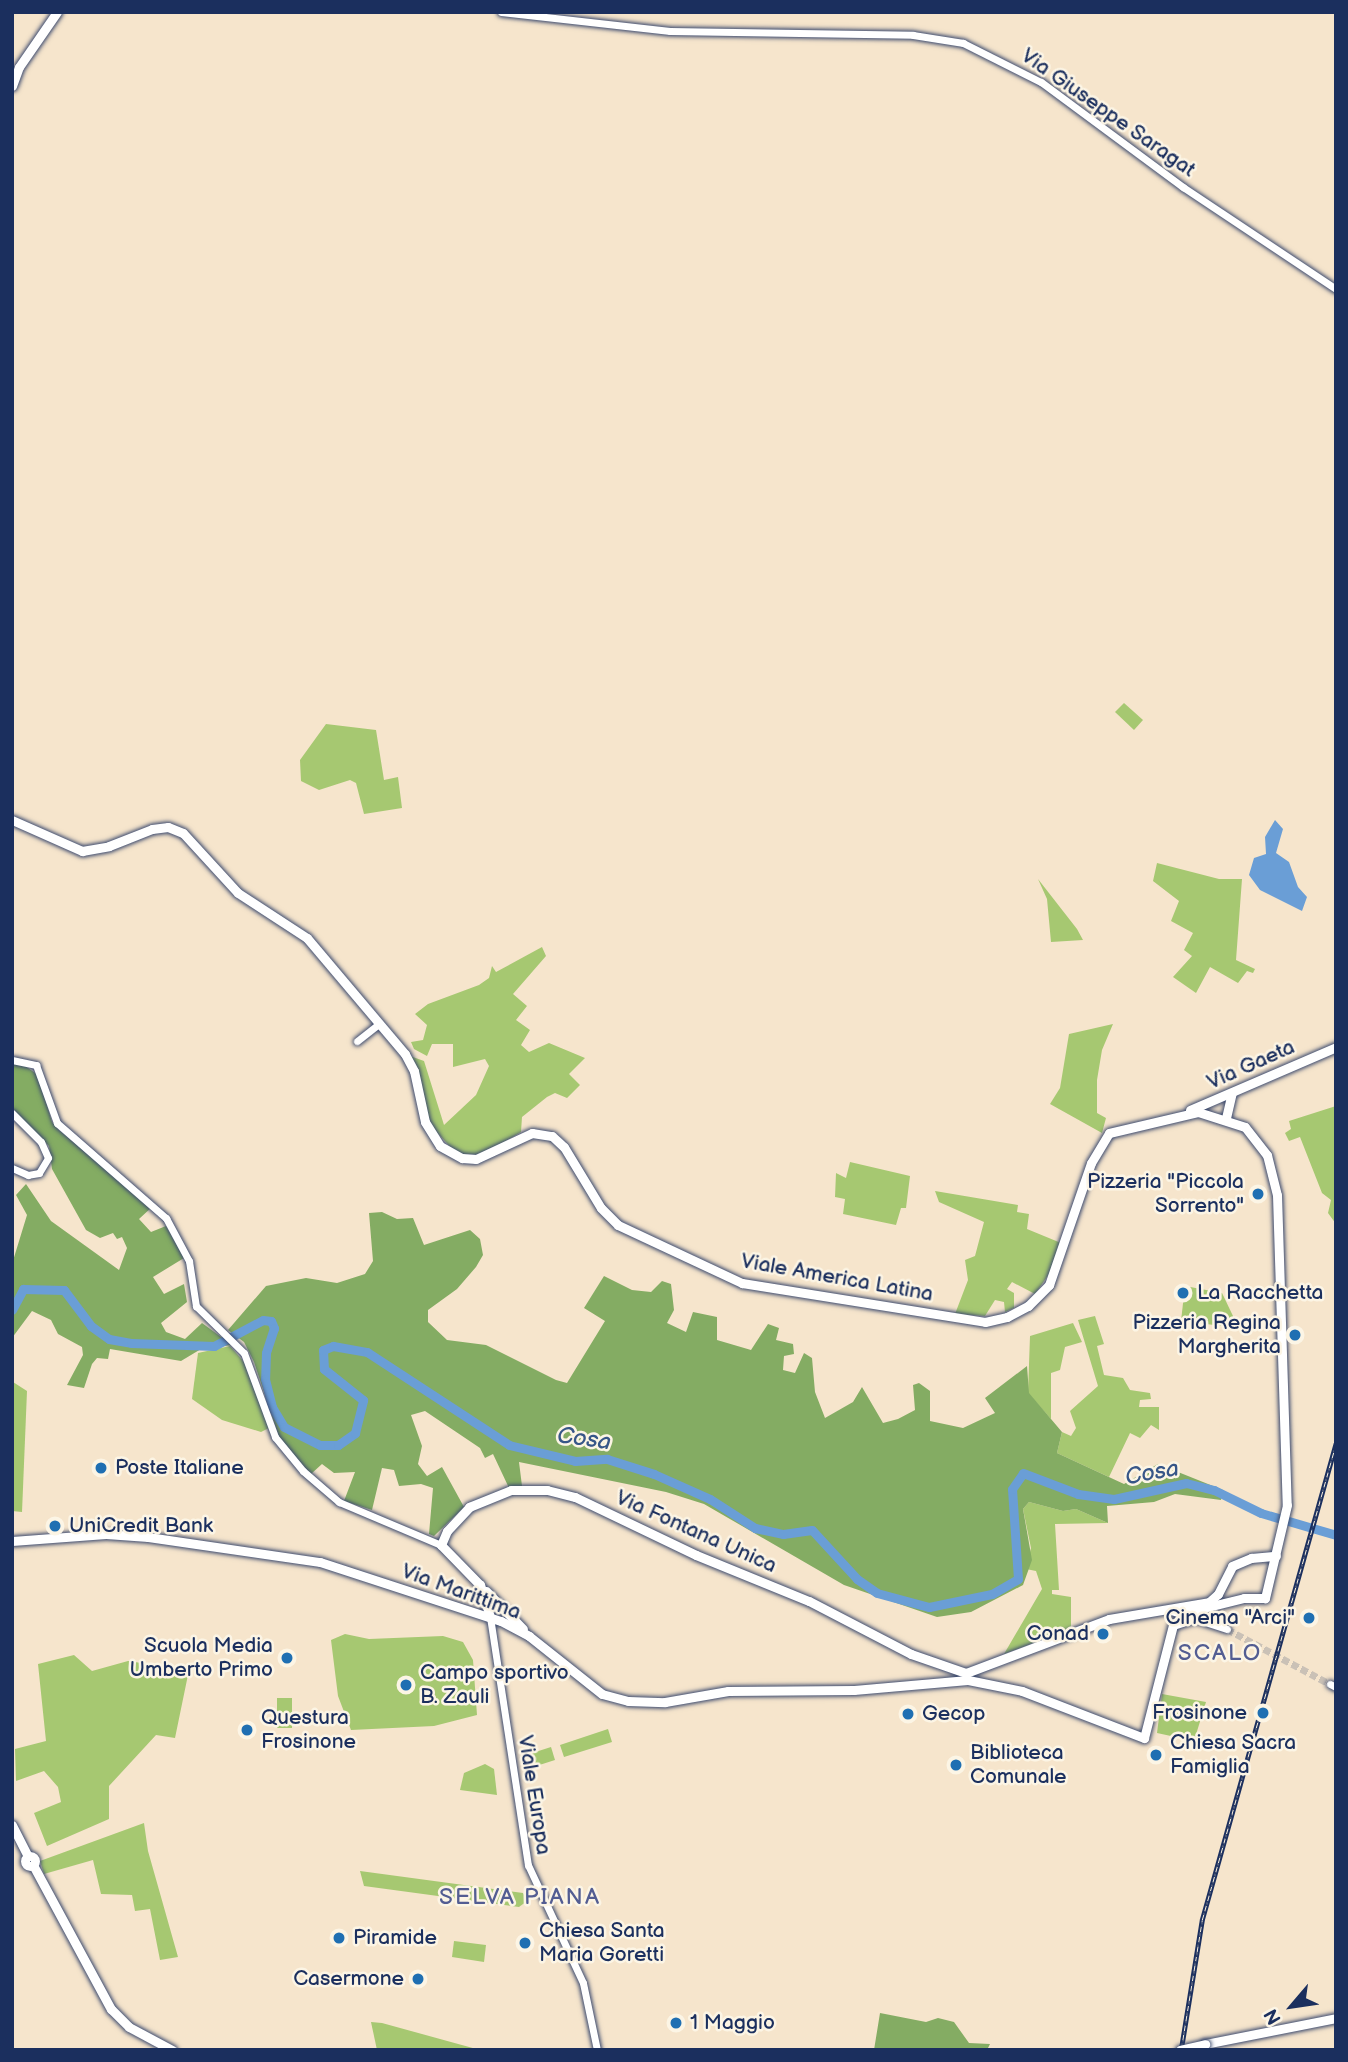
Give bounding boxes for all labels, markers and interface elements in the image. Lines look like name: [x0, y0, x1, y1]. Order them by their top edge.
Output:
street label: Via Giuseppe Saragat: [1016, 43, 1200, 183]
street label: Via Gaeta: [1203, 1035, 1299, 1095]
place label: Pizzeria "Piccola Sorrento": [1087, 1169, 1244, 1219]
marker: Pizzeria "Piccola Sorrento": [1250, 1186, 1266, 1202]
street label: Viale America Latina: [739, 1249, 935, 1307]
place label: La Racchetta: [1197, 1280, 1323, 1306]
marker: La Racchetta: [1175, 1285, 1191, 1301]
place label: Pizzeria Regina Margherita: [1132, 1310, 1281, 1360]
marker: Pizzeria Regina Margherita: [1287, 1327, 1303, 1343]
water label: Cosa: [555, 1422, 613, 1456]
place label: Poste Italiane: [115, 1455, 244, 1481]
water label: Cosa: [1123, 1455, 1181, 1491]
marker: Poste Italiane: [93, 1460, 109, 1476]
street label: Via Fontana Unica: [612, 1485, 780, 1579]
place label: UniCredit Bank: [69, 1513, 213, 1539]
marker: UniCredit Bank: [47, 1518, 63, 1534]
street label: Via Marittima: [398, 1559, 524, 1625]
place label: Cinema "Arci": [1165, 1605, 1295, 1631]
marker: Cinema "Arci": [1301, 1610, 1317, 1626]
place label: Conad: [1026, 1621, 1089, 1647]
marker: Conad: [1095, 1626, 1111, 1642]
place label: Scuola Media Umberto Primo: [130, 1633, 273, 1683]
district label: SCALO: [1178, 1639, 1262, 1667]
marker: Scuola Media Umberto Primo: [279, 1650, 295, 1666]
place label: Campo sportivo B. Zauli: [420, 1660, 569, 1710]
marker: Campo sportivo B. Zauli: [398, 1677, 414, 1693]
place label: Frosinone: [1152, 1700, 1247, 1726]
place label: Gecop: [922, 1701, 985, 1727]
marker: Frosinone: [1253, 1703, 1273, 1723]
place label: Questura Frosinone: [261, 1705, 356, 1755]
marker: Gecop: [900, 1706, 916, 1722]
marker: Questura Frosinone: [239, 1722, 255, 1738]
place label: Chiesa Sacra Famiglia: [1170, 1730, 1297, 1780]
street label: Viale Europa: [512, 1734, 556, 1856]
place label: Biblioteca Comunale: [970, 1740, 1067, 1790]
marker: Chiesa Sacra Famiglia: [1148, 1747, 1164, 1763]
marker: Biblioteca Comunale: [948, 1757, 964, 1773]
district label: SELVA PIANA: [440, 1883, 600, 1911]
place label: Chiesa Santa Maria Goretti: [539, 1918, 665, 1968]
place label: Piramide: [353, 1925, 437, 1951]
marker: Piramide: [331, 1930, 347, 1946]
marker: Chiesa Santa Maria Goretti: [517, 1935, 533, 1951]
place label: Casermone: [293, 1966, 404, 1992]
marker: Casermone: [410, 1971, 426, 1987]
north arrow: [1257, 1971, 1327, 2041]
text: N: [1260, 2005, 1287, 2028]
place label: 1 Maggio: [690, 2010, 775, 2036]
marker: 1 Maggio: [668, 2015, 684, 2031]

